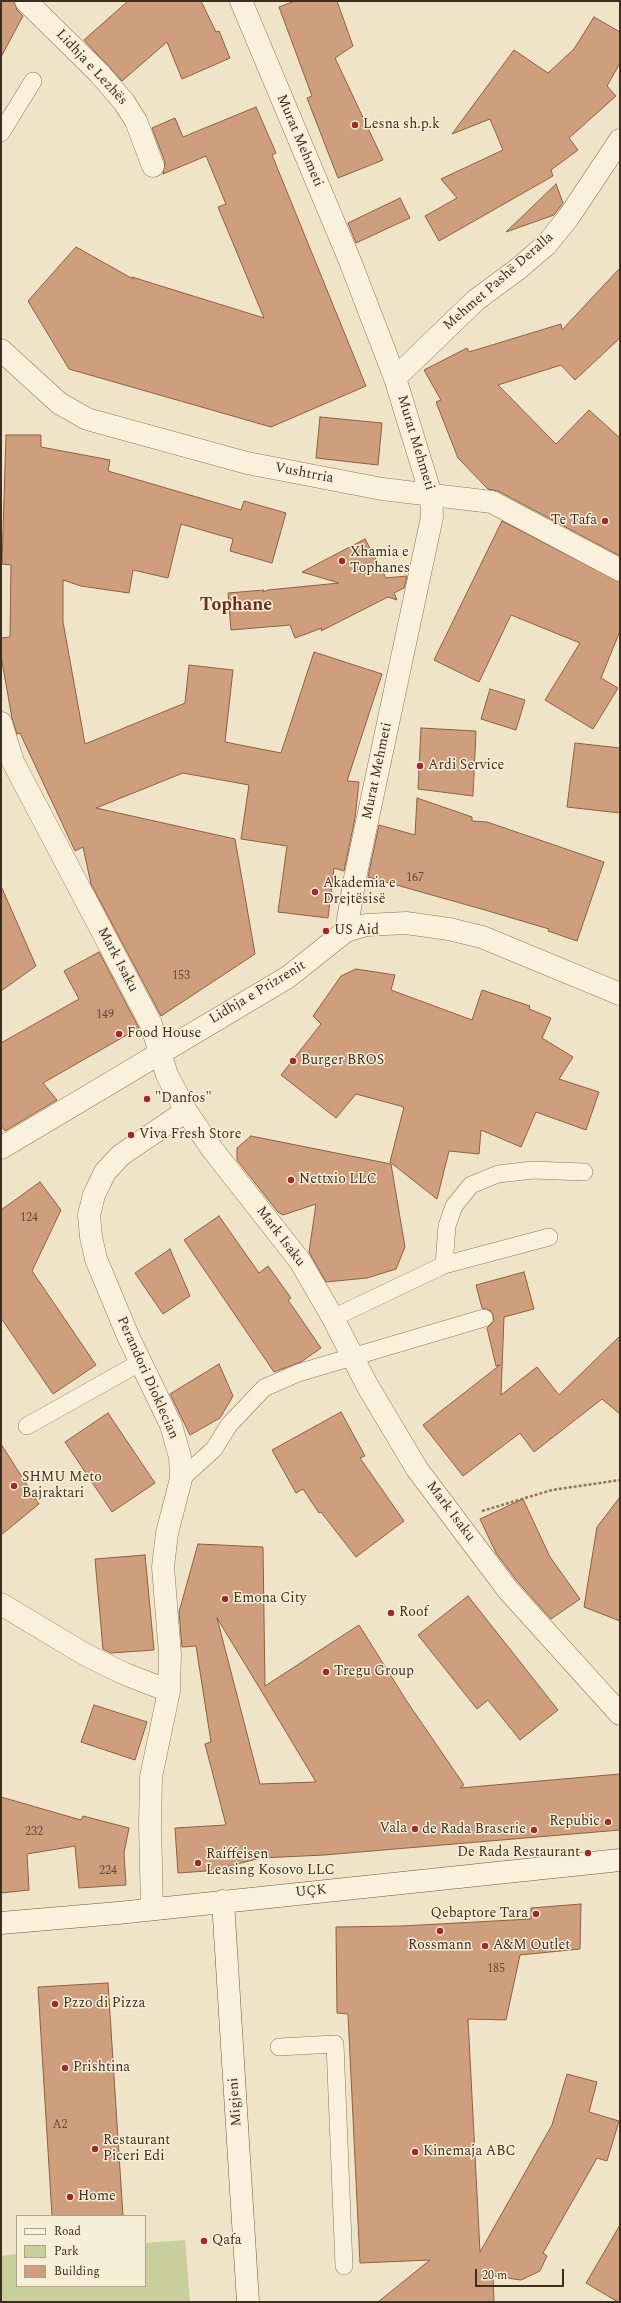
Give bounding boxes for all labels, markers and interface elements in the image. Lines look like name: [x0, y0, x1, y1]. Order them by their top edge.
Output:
street label: Lidhja e Lezhës: [52, 27, 130, 109]
street label: Murat Mehmeti: [272, 92, 326, 190]
place label: Lesna sh.p.k: [363, 117, 440, 133]
marker: Lesna sh.p.k: [350, 120, 360, 130]
street label: Mehmet Pashë Deralla: [440, 229, 558, 335]
street label: Murat Mehmeti: [393, 393, 437, 493]
street label: Vushtrria: [273, 460, 335, 488]
place label: Te Tafa: [551, 513, 597, 529]
marker: Te Tafa: [600, 516, 610, 526]
place label: Xhamia e Tophanes: [350, 545, 410, 578]
marker: Xhamia e Tophanes: [337, 556, 347, 566]
district label: Tophane: [200, 595, 272, 617]
street label: Murat Mehmeti: [360, 721, 396, 821]
place label: Ardi Service: [428, 758, 504, 774]
marker: Ardi Service: [415, 761, 425, 771]
house number: 167: [406, 872, 424, 886]
place label: Akademia e Drejtësisë: [323, 876, 396, 908]
marker: Akademia e Drejtësisë: [310, 887, 320, 897]
place label: US Aid: [334, 923, 379, 939]
street label: Mark Isaku: [93, 925, 141, 995]
marker: US Aid: [321, 926, 331, 936]
street label: Lidhja e Prizrenit: [207, 958, 309, 1028]
house number: 153: [172, 970, 190, 984]
house number: 149: [96, 1009, 114, 1023]
place label: Food House: [127, 1026, 201, 1042]
marker: Food House: [114, 1029, 124, 1039]
place label: Burger BROS: [301, 1053, 384, 1069]
marker: Burger BROS: [288, 1056, 298, 1066]
place label: "Danfos": [155, 1091, 212, 1107]
marker: "Danfos": [142, 1094, 152, 1104]
place label: Viva Fresh Store: [139, 1127, 241, 1143]
marker: Viva Fresh Store: [126, 1130, 136, 1140]
place label: Nettxio LLC: [299, 1172, 377, 1188]
marker: Nettxio LLC: [286, 1175, 296, 1185]
street label: Mark Isaku: [252, 1204, 308, 1270]
house number: 124: [20, 1212, 38, 1226]
street label: Perandori Dioklecian: [112, 1314, 182, 1442]
place label: SHMU Meto Bajraktari: [22, 1470, 102, 1502]
street label: Mark Isaku: [422, 1479, 478, 1545]
marker: SHMU Meto Bajraktari: [9, 1481, 19, 1491]
place label: Emona City: [233, 1591, 306, 1607]
marker: Emona City: [220, 1594, 230, 1604]
place label: Roof: [399, 1605, 428, 1621]
marker: Roof: [386, 1608, 396, 1618]
place label: Tregu Group: [334, 1664, 414, 1680]
marker: Tregu Group: [321, 1667, 331, 1677]
place label: Repubic: [549, 1814, 600, 1830]
marker: Repubic: [603, 1817, 613, 1827]
place label: Vala: [380, 1821, 407, 1837]
place label: de Rada Braserie: [422, 1822, 526, 1838]
marker: Vala: [410, 1824, 420, 1834]
marker: de Rada Braserie: [529, 1825, 539, 1835]
house number: 232: [25, 1826, 43, 1840]
place label: De Rada Restaurant: [457, 1845, 580, 1861]
place label: Raiffeisen Leasing Kosovo LLC: [206, 1847, 335, 1880]
marker: De Rada Restaurant: [583, 1848, 593, 1858]
marker: Raiffeisen Leasing Kosovo LLC: [193, 1858, 203, 1868]
house number: 224: [99, 1865, 117, 1879]
street label: UÇK: [295, 1882, 327, 1902]
place label: Qebaptore Tara: [431, 1906, 528, 1922]
marker: Qebaptore Tara: [531, 1909, 541, 1919]
marker: Rossmann: [435, 1926, 445, 1936]
place label: Rossmann: [408, 1938, 472, 1954]
place label: A&M Outlet: [493, 1938, 570, 1954]
marker: A&M Outlet: [480, 1941, 490, 1951]
house number: 185: [487, 1963, 505, 1977]
place label: Pzzo di Pizza: [63, 1996, 145, 2012]
marker: Pzzo di Pizza: [50, 1999, 60, 2009]
place label: Prishtina: [73, 2060, 130, 2076]
marker: Prishtina: [60, 2063, 70, 2073]
street label: Migjeni: [226, 2077, 246, 2127]
house number: A2: [53, 2119, 67, 2133]
place label: Restaurant Piceri Edi: [103, 2133, 170, 2166]
marker: Restaurant Piceri Edi: [90, 2144, 100, 2154]
place label: Kinemaja ABC: [423, 2144, 516, 2160]
marker: Kinemaja ABC: [410, 2147, 420, 2157]
place label: Home: [78, 2189, 116, 2205]
marker: Home: [65, 2192, 75, 2202]
legend: [16, 2215, 146, 2287]
text: Road: [54, 2222, 81, 2241]
place label: Qafa: [212, 2233, 242, 2249]
marker: Qafa: [199, 2236, 209, 2246]
text: Park: [54, 2242, 79, 2261]
scale bar: [477, 2261, 566, 2287]
text: Building: [54, 2262, 100, 2281]
text: 20 m: [482, 2266, 507, 2285]

